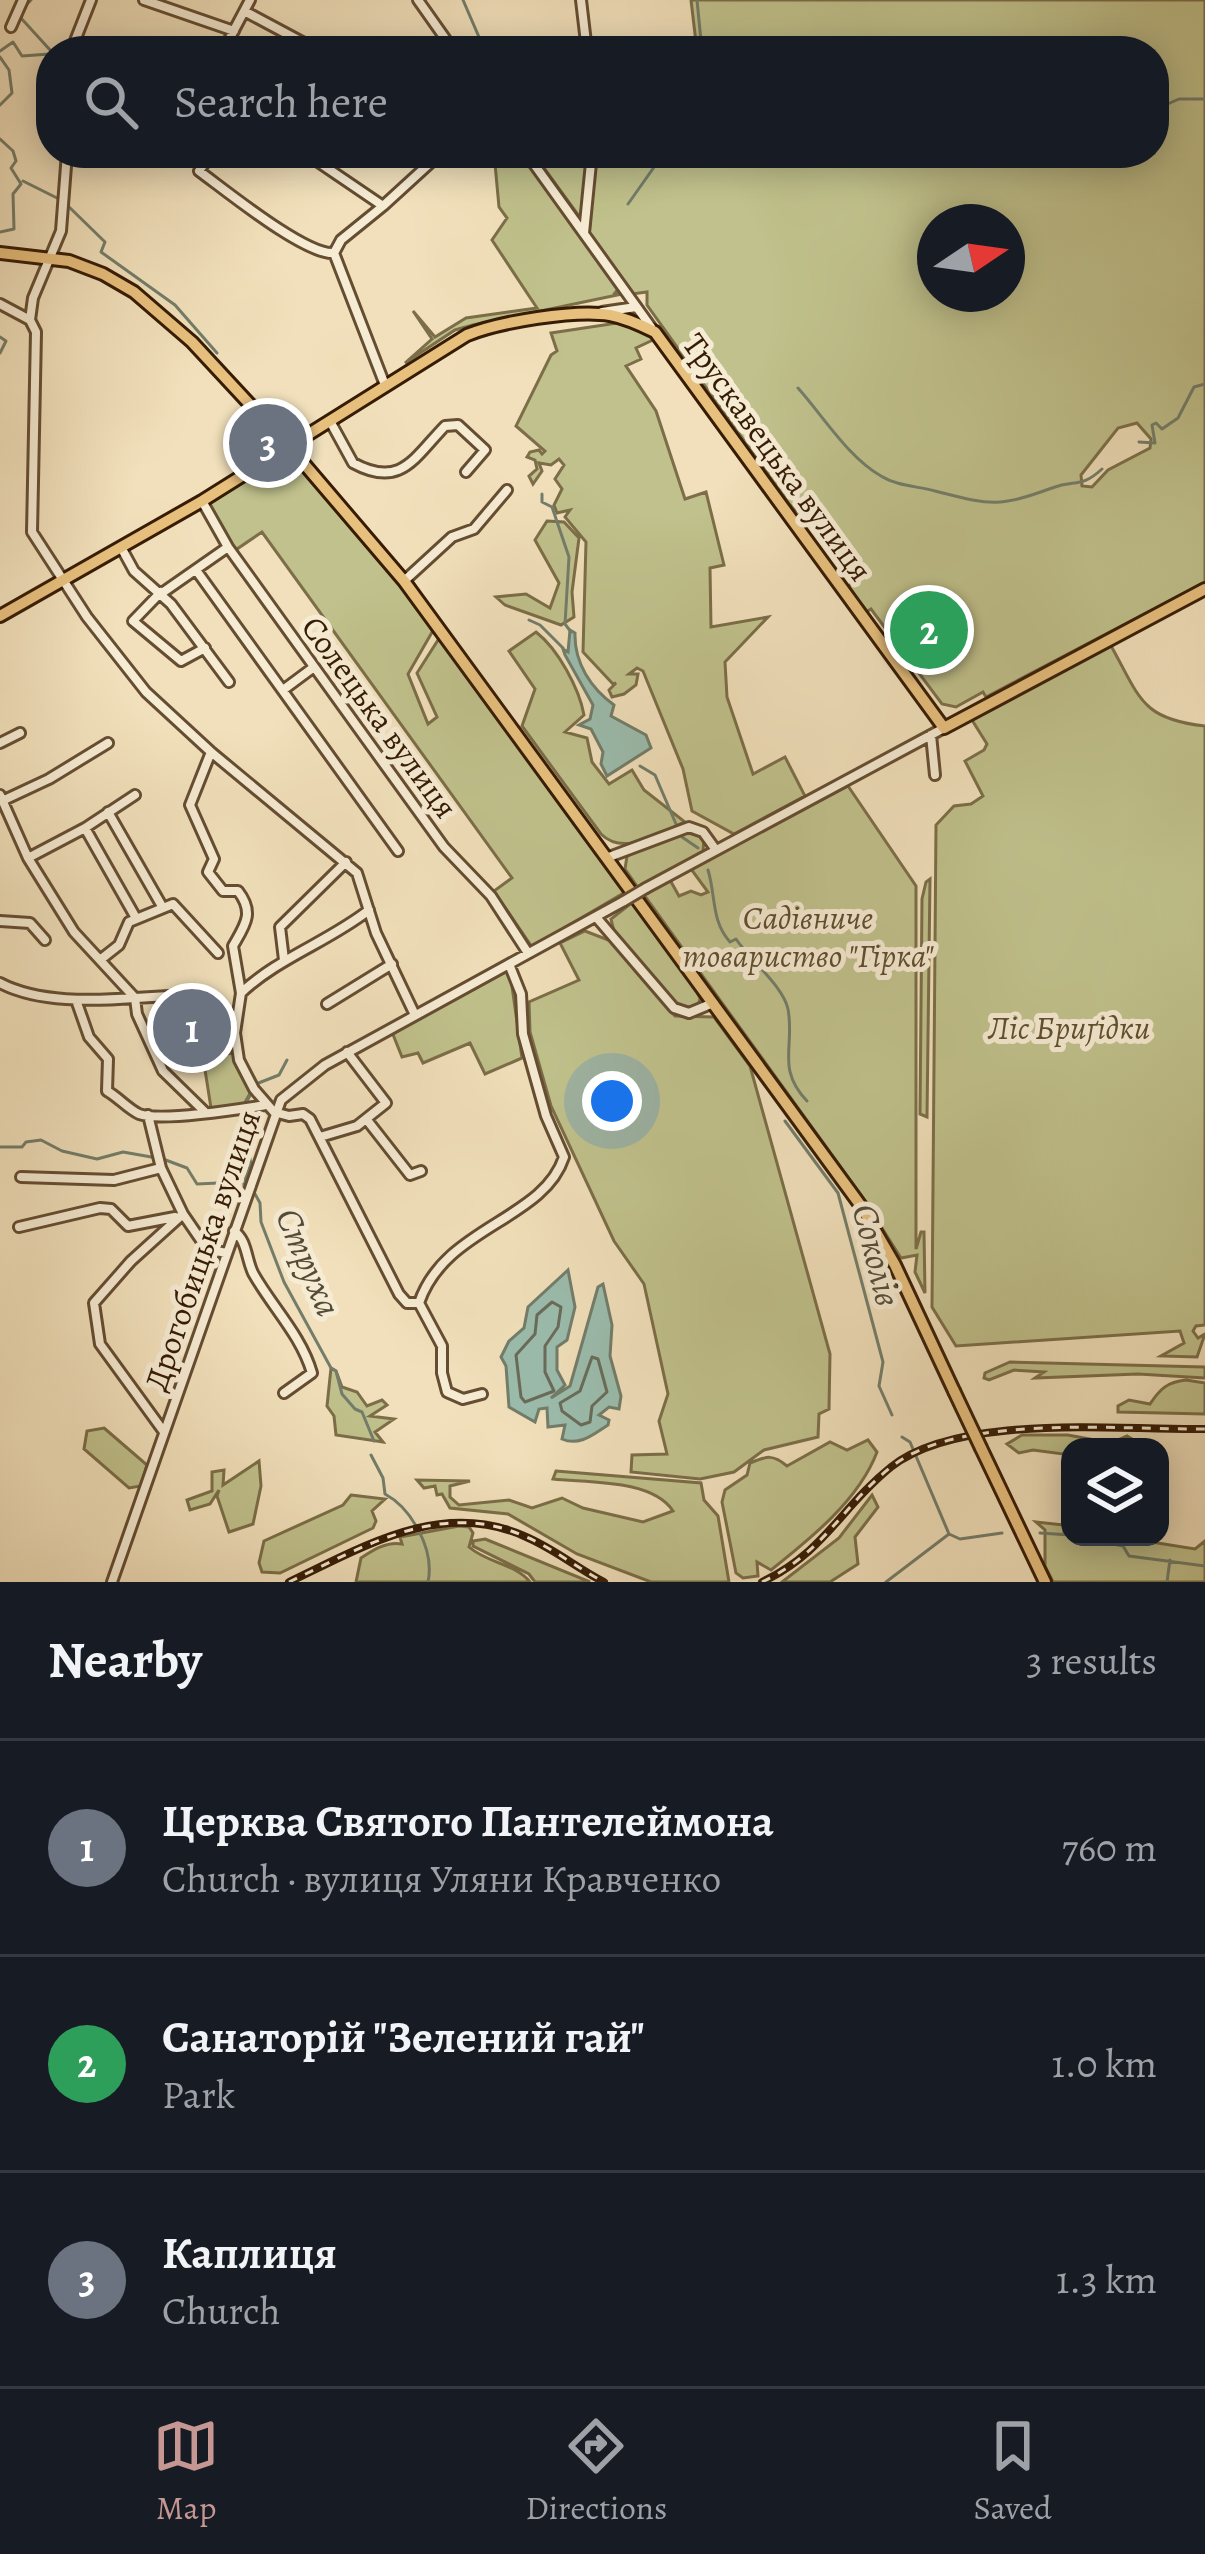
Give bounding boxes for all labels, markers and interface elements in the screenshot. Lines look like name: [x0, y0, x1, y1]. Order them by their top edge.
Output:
search box: [36, 36, 1169, 168]
icon: search: [78, 69, 144, 135]
text: Search here: [174, 71, 388, 133]
north arrow: [917, 204, 1025, 312]
street label: Трускавецька вулиця: [673, 324, 883, 590]
pin: 3: [229, 398, 307, 488]
pin: 2: [890, 585, 968, 675]
street label: Солецька вулиця: [291, 607, 469, 827]
park label: Садівниче товариство "Гірка": [683, 895, 934, 978]
pin: 1: [153, 983, 231, 1073]
park label: Ліс Бриґідки: [987, 1005, 1150, 1050]
your location: [582, 1071, 642, 1131]
street label: Дрогобицька вулиця: [133, 1104, 271, 1396]
water label: Соколів: [841, 1199, 913, 1311]
water label: Струха: [264, 1200, 354, 1324]
map controls: [1061, 1438, 1169, 1546]
button: layers: [1061, 1438, 1169, 1546]
text: Nearby: [48, 1625, 202, 1695]
text: 3 results: [1026, 1634, 1157, 1687]
text: Церква Святого Пантелеймона: [162, 1790, 774, 1852]
text: 1: [80, 1821, 94, 1874]
text: 760 m: [1062, 1821, 1157, 1874]
text: Church · вулиця Уляни Кравченко: [162, 1852, 721, 1905]
text: Санаторій "Зелений гай": [162, 2006, 645, 2068]
text: 2: [78, 2037, 96, 2090]
text: 1.0 km: [1051, 2037, 1157, 2090]
text: Park: [162, 2068, 235, 2121]
text: Каплиця: [162, 2222, 337, 2284]
text: 3: [79, 2253, 95, 2306]
text: 1.3 km: [1056, 2253, 1157, 2306]
text: Church: [162, 2284, 280, 2337]
tab: Map: [153, 2413, 219, 2530]
tab: Directions: [526, 2413, 667, 2530]
tab: Saved: [974, 2413, 1052, 2530]

